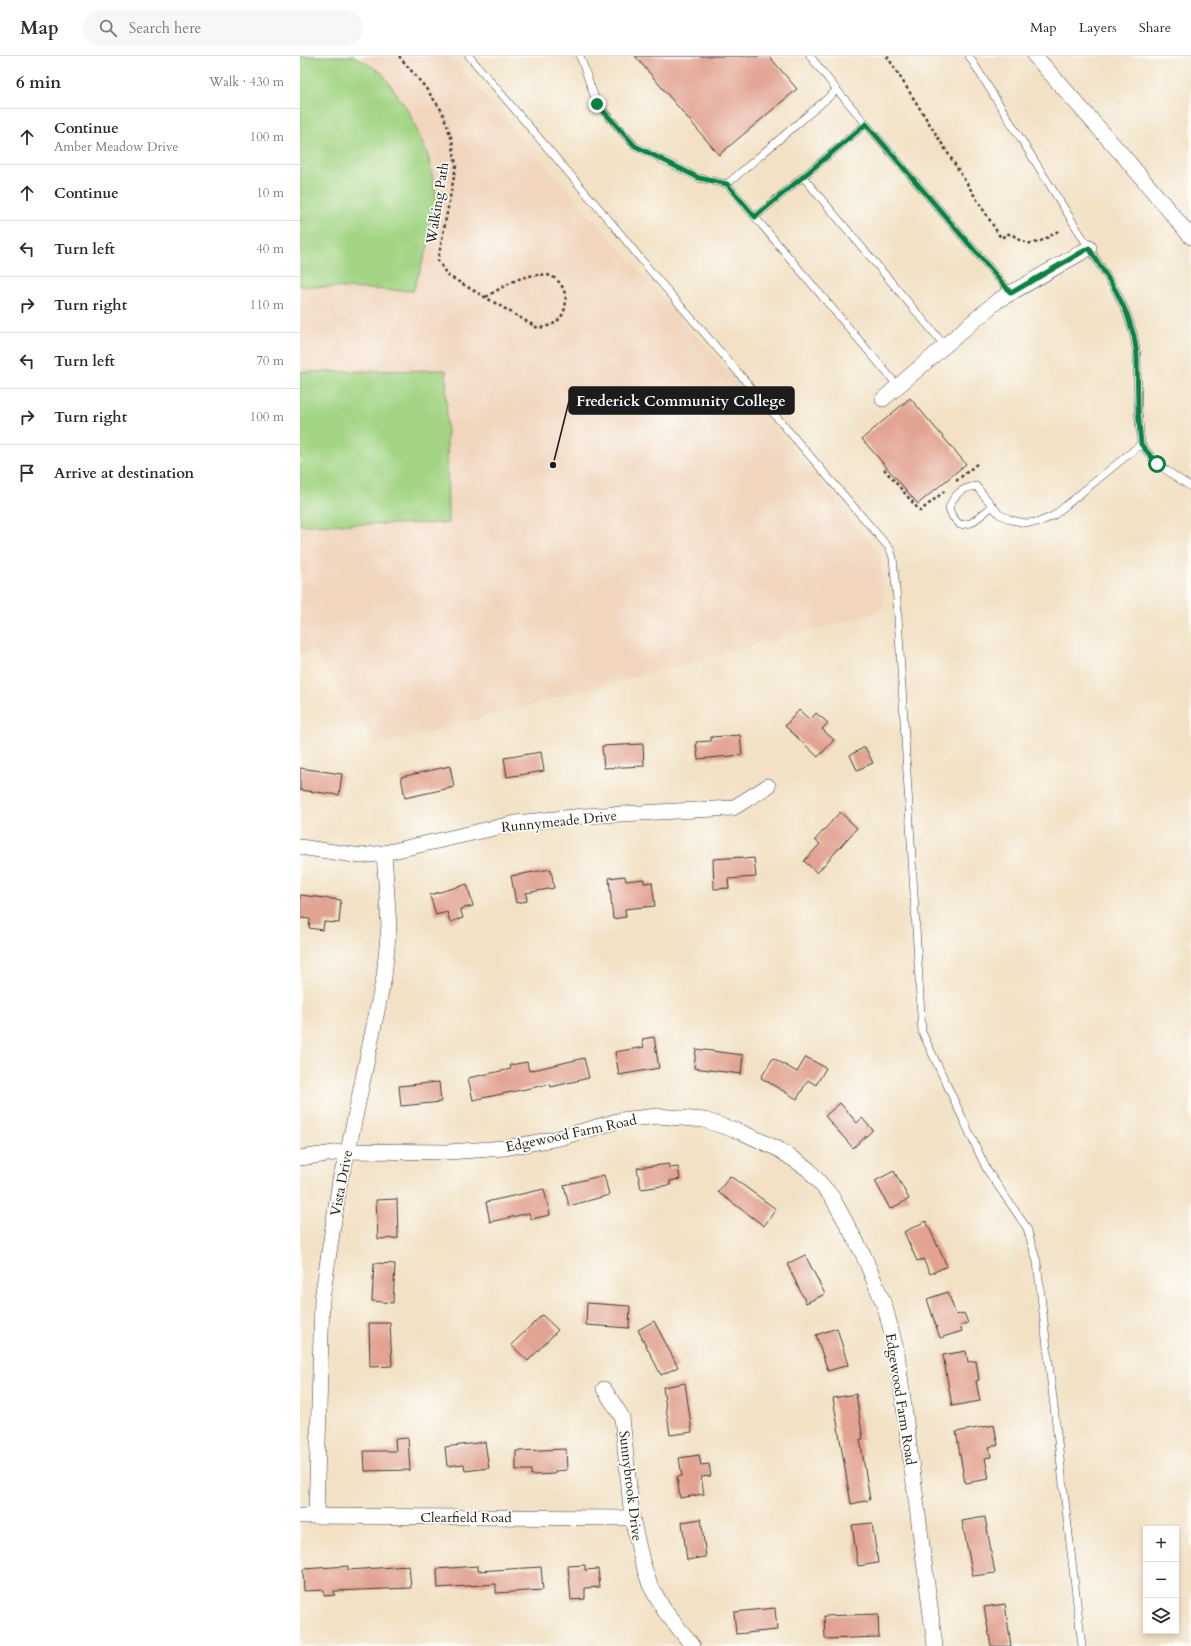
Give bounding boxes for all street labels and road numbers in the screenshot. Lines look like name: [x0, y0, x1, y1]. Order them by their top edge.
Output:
street label: Walking Path: [422, 161, 453, 246]
street label: Runnymeade Drive: [500, 806, 618, 837]
street label: Edgewood Farm Road: [504, 1110, 639, 1157]
street label: Vista Drive: [326, 1148, 357, 1218]
street label: Edgewood Farm Road: [881, 1332, 920, 1467]
street label: Sunnybrook Drive: [614, 1430, 647, 1542]
street label: Clearfield Road: [420, 1508, 512, 1527]

